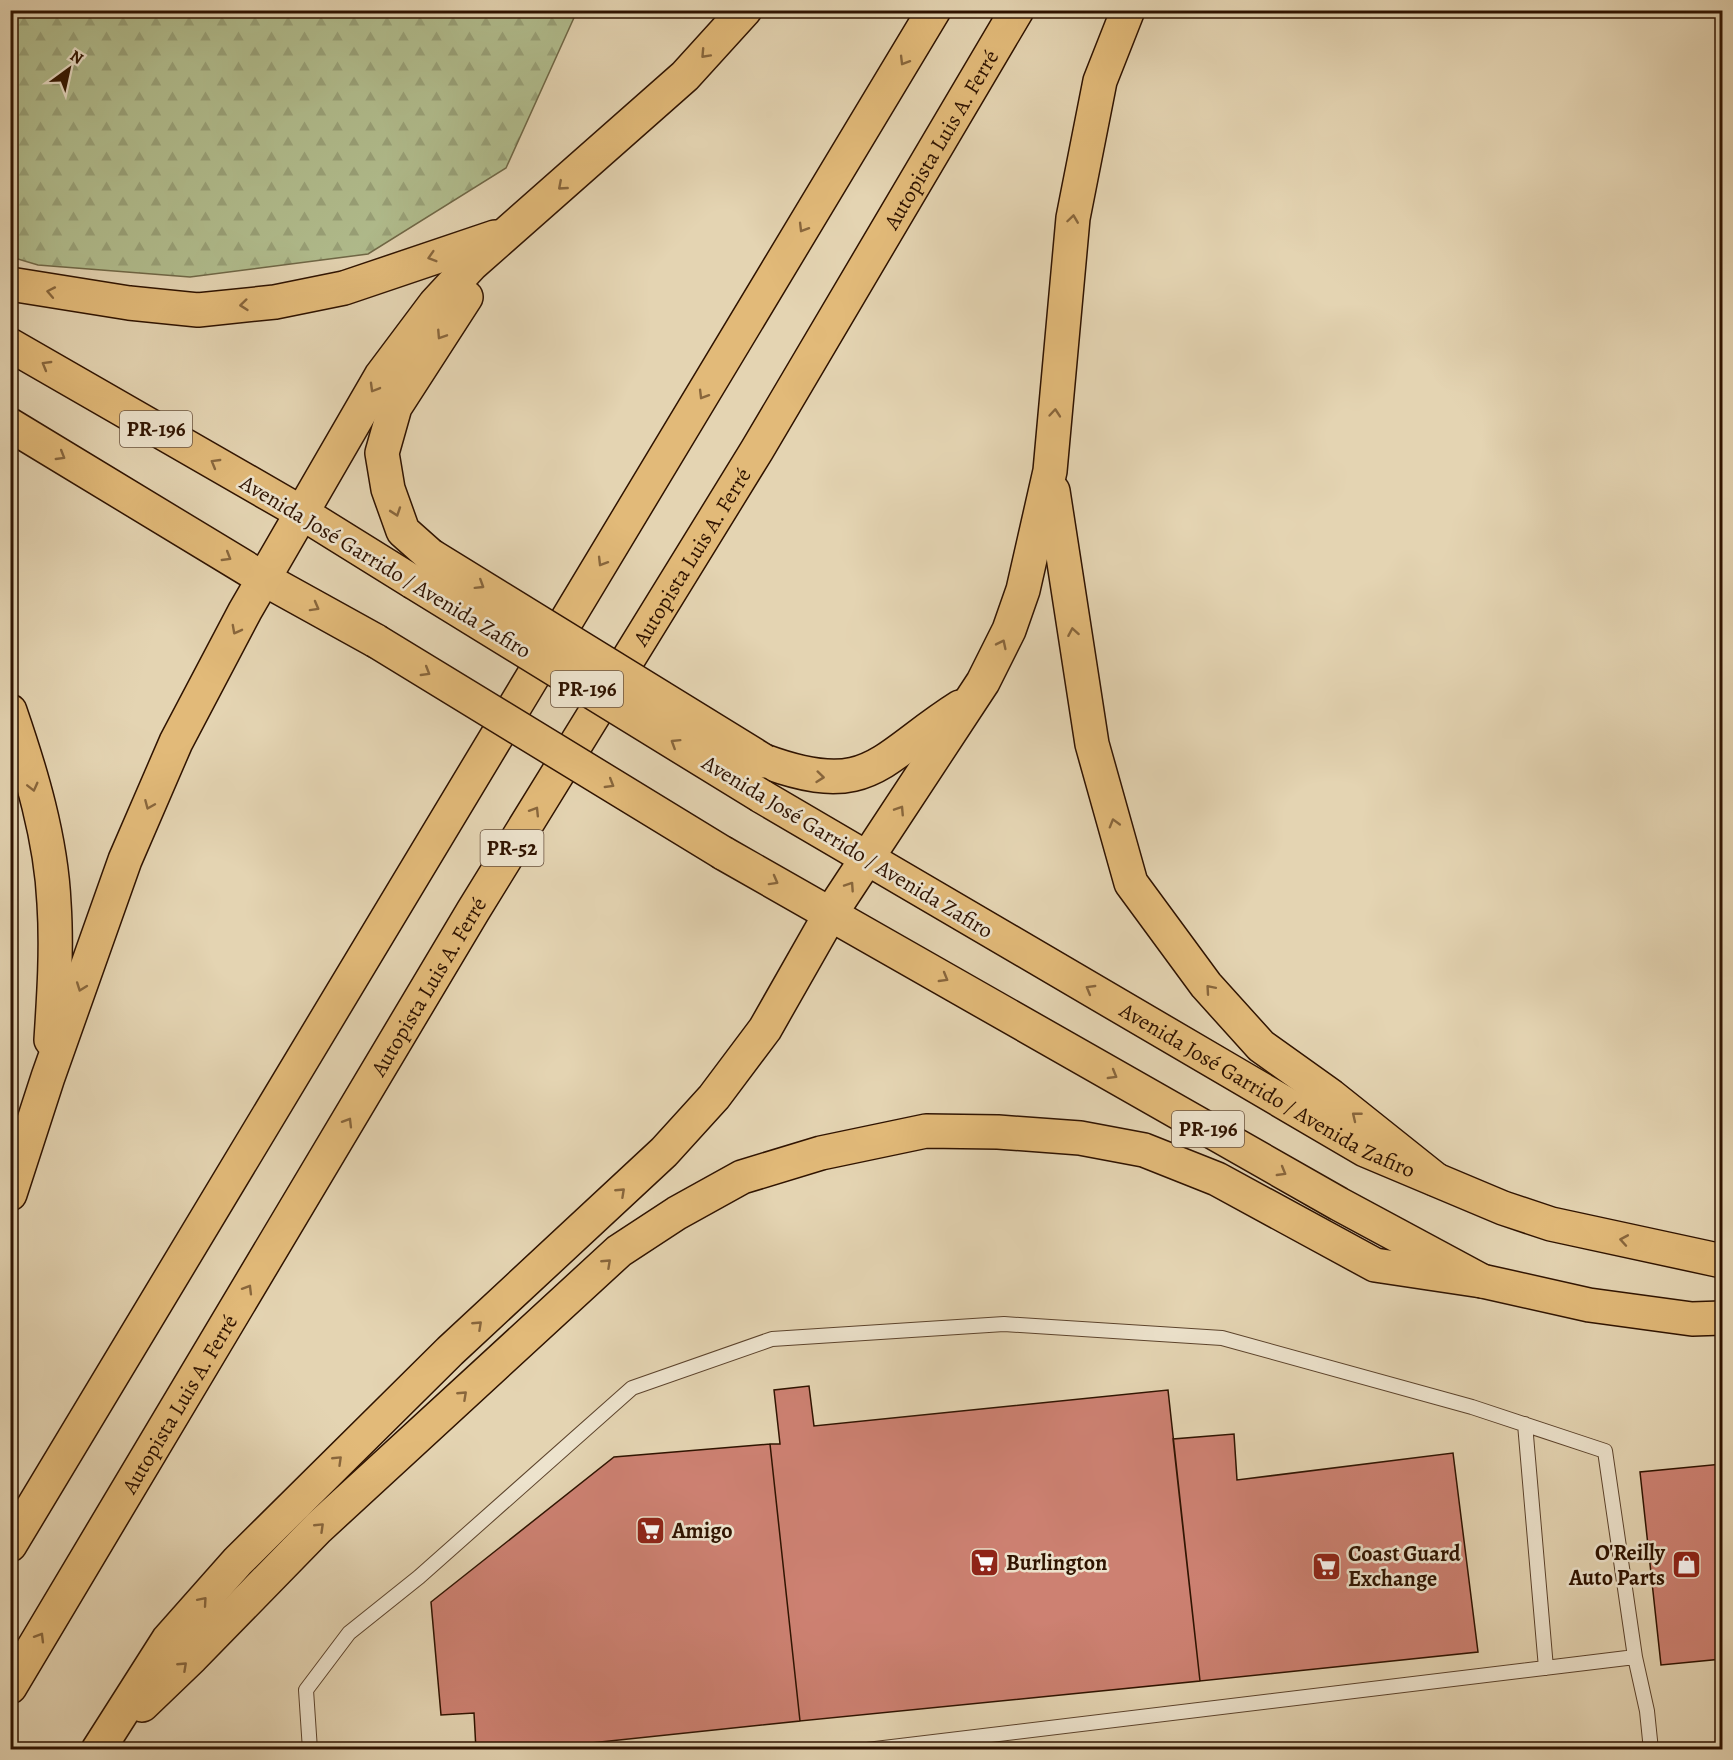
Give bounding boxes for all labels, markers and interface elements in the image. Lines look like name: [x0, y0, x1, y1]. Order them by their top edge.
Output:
north arrow: [39, 39, 99, 99]
street label: Autopista Luis A. Ferré: [876, 44, 1006, 236]
text: N: [66, 45, 88, 70]
one-way arrow: [702, 46, 713, 57]
one-way arrow: [900, 55, 912, 65]
one-way arrow: [559, 179, 569, 190]
one-way arrow: [1066, 214, 1079, 223]
one-way arrow: [799, 222, 811, 232]
one-way arrow: [427, 250, 438, 262]
one-way arrow: [46, 286, 56, 299]
one-way arrow: [240, 299, 249, 311]
one-way arrow: [437, 328, 448, 339]
one-way arrow: [42, 361, 52, 373]
one-way arrow: [370, 382, 381, 392]
one-way arrow: [698, 389, 710, 399]
one-way arrow: [1048, 408, 1061, 417]
road number: PR-196: [120, 411, 192, 447]
one-way arrow: [55, 448, 65, 460]
one-way arrow: [211, 458, 221, 470]
street label: Autopista Luis A. Ferré: [625, 462, 758, 653]
street label: Avenida José Garrido / Avenida Zafiro: [234, 467, 537, 666]
one-way arrow: [389, 506, 402, 517]
one-way arrow: [221, 549, 231, 561]
one-way arrow: [598, 555, 609, 566]
one-way arrow: [474, 578, 484, 590]
one-way arrow: [309, 600, 319, 611]
one-way arrow: [231, 624, 243, 635]
one-way arrow: [1067, 628, 1079, 637]
one-way arrow: [995, 639, 1007, 650]
one-way arrow: [420, 664, 430, 676]
road number: PR-196: [551, 671, 623, 707]
one-way arrow: [671, 739, 681, 751]
street label: Avenida José Garrido / Avenida Zafiro: [696, 747, 999, 946]
one-way arrow: [815, 770, 824, 783]
one-way arrow: [604, 777, 615, 788]
one-way arrow: [26, 782, 39, 792]
one-way arrow: [144, 798, 156, 809]
one-way arrow: [893, 806, 904, 817]
one-way arrow: [528, 807, 540, 817]
one-way arrow: [1109, 818, 1121, 828]
road number: PR-52: [480, 830, 544, 866]
one-way arrow: [768, 874, 778, 885]
one-way arrow: [843, 882, 854, 893]
street label: Autopista Luis A. Ferré: [363, 892, 494, 1083]
one-way arrow: [937, 970, 948, 982]
one-way arrow: [76, 981, 89, 992]
one-way arrow: [1086, 985, 1096, 996]
one-way arrow: [1206, 985, 1217, 996]
street label: Avenida José Garrido / Avenida Zafiro: [1113, 995, 1420, 1185]
one-way arrow: [1107, 1067, 1117, 1079]
road number: PR-196: [1172, 1111, 1244, 1147]
one-way arrow: [1352, 1113, 1363, 1124]
one-way arrow: [340, 1118, 352, 1128]
one-way arrow: [1276, 1164, 1286, 1176]
one-way arrow: [614, 1188, 625, 1199]
one-way arrow: [1620, 1235, 1629, 1247]
one-way arrow: [600, 1259, 610, 1270]
one-way arrow: [240, 1285, 252, 1295]
street label: Autopista Luis A. Ferré: [114, 1309, 245, 1500]
one-way arrow: [472, 1321, 482, 1332]
one-way arrow: [457, 1391, 467, 1402]
one-way arrow: [330, 1457, 341, 1468]
supermarket icon: Amigo: [635, 1514, 667, 1546]
place label: Amigo: [671, 1516, 733, 1546]
one-way arrow: [313, 1523, 323, 1534]
place label: O'Reilly Auto Parts: [1568, 1538, 1666, 1593]
place label: Coast Guard Exchange: [1348, 1539, 1461, 1594]
supermarket icon: Burlington: [969, 1546, 1001, 1578]
place label: Burlington: [1006, 1548, 1107, 1578]
shop icon: O'Reilly Auto Parts: [1670, 1549, 1702, 1581]
supermarket icon: Coast Guard Exchange: [1311, 1550, 1343, 1582]
one-way arrow: [196, 1597, 207, 1608]
one-way arrow: [33, 1633, 45, 1643]
one-way arrow: [176, 1662, 187, 1673]

